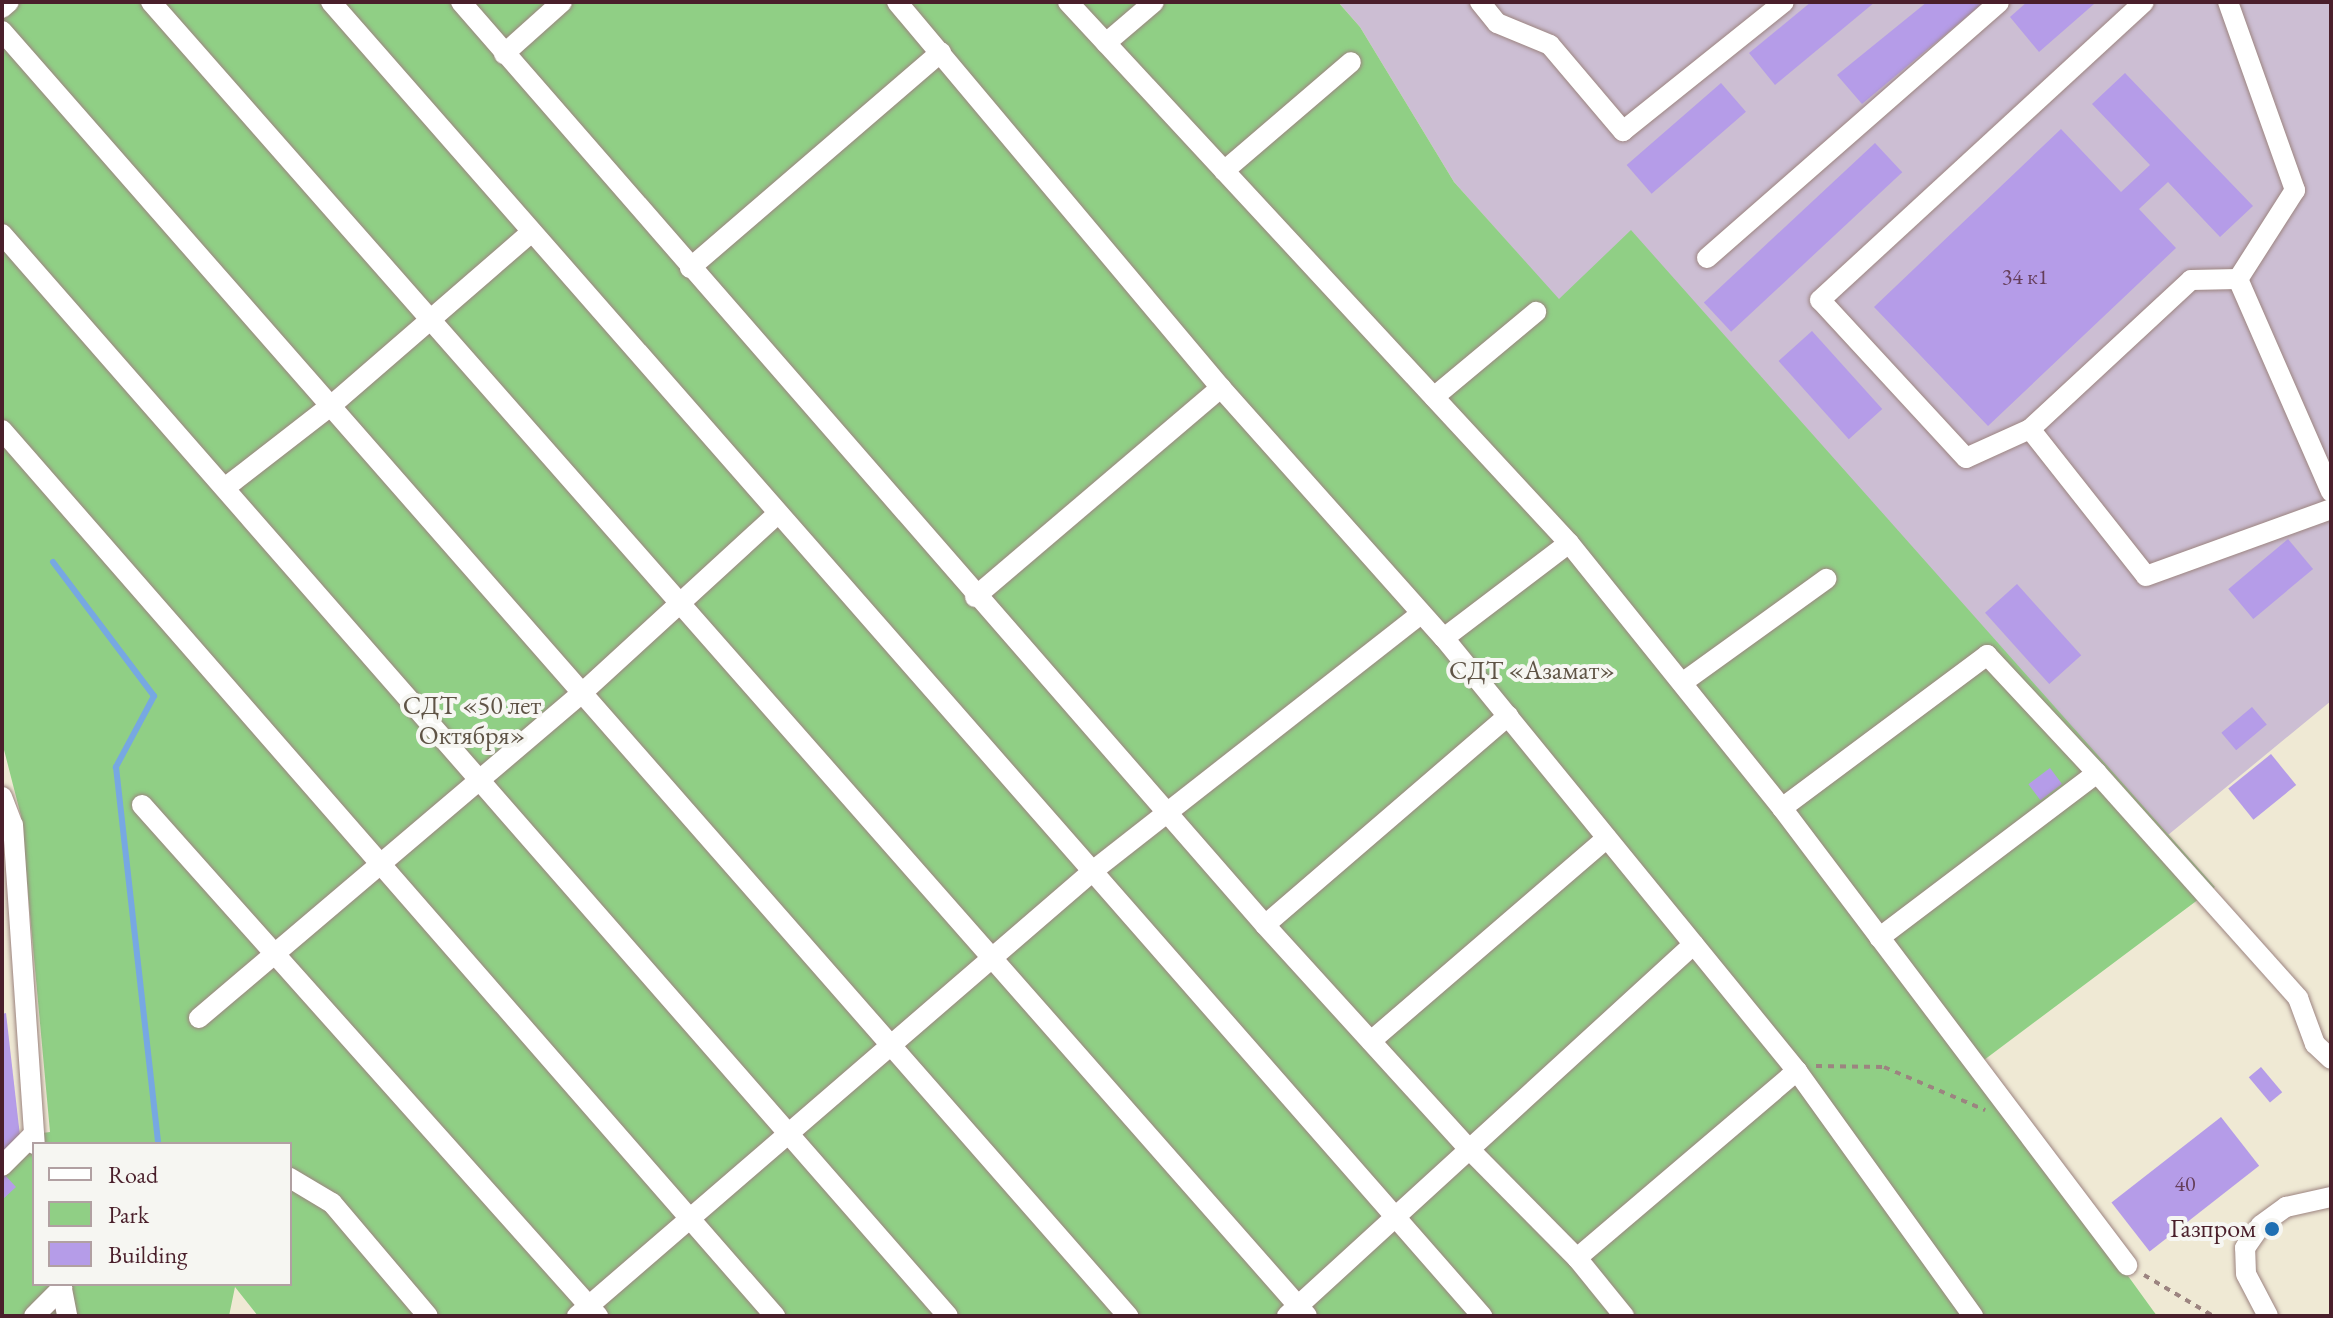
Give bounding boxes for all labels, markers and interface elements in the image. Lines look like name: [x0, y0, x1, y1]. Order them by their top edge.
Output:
house number: 34 к1: [2002, 264, 2048, 290]
park label: СДТ «Азамат»: [1449, 655, 1615, 687]
park label: СДТ «50 лет Октября»: [403, 690, 541, 752]
legend: [32, 1142, 292, 1286]
text: Road: [108, 1159, 158, 1190]
house number: 40: [2174, 1171, 2196, 1197]
text: Park: [108, 1199, 149, 1230]
place label: Газпром: [2170, 1213, 2256, 1245]
marker: Газпром: [2263, 1220, 2281, 1238]
text: Building: [108, 1239, 188, 1270]

